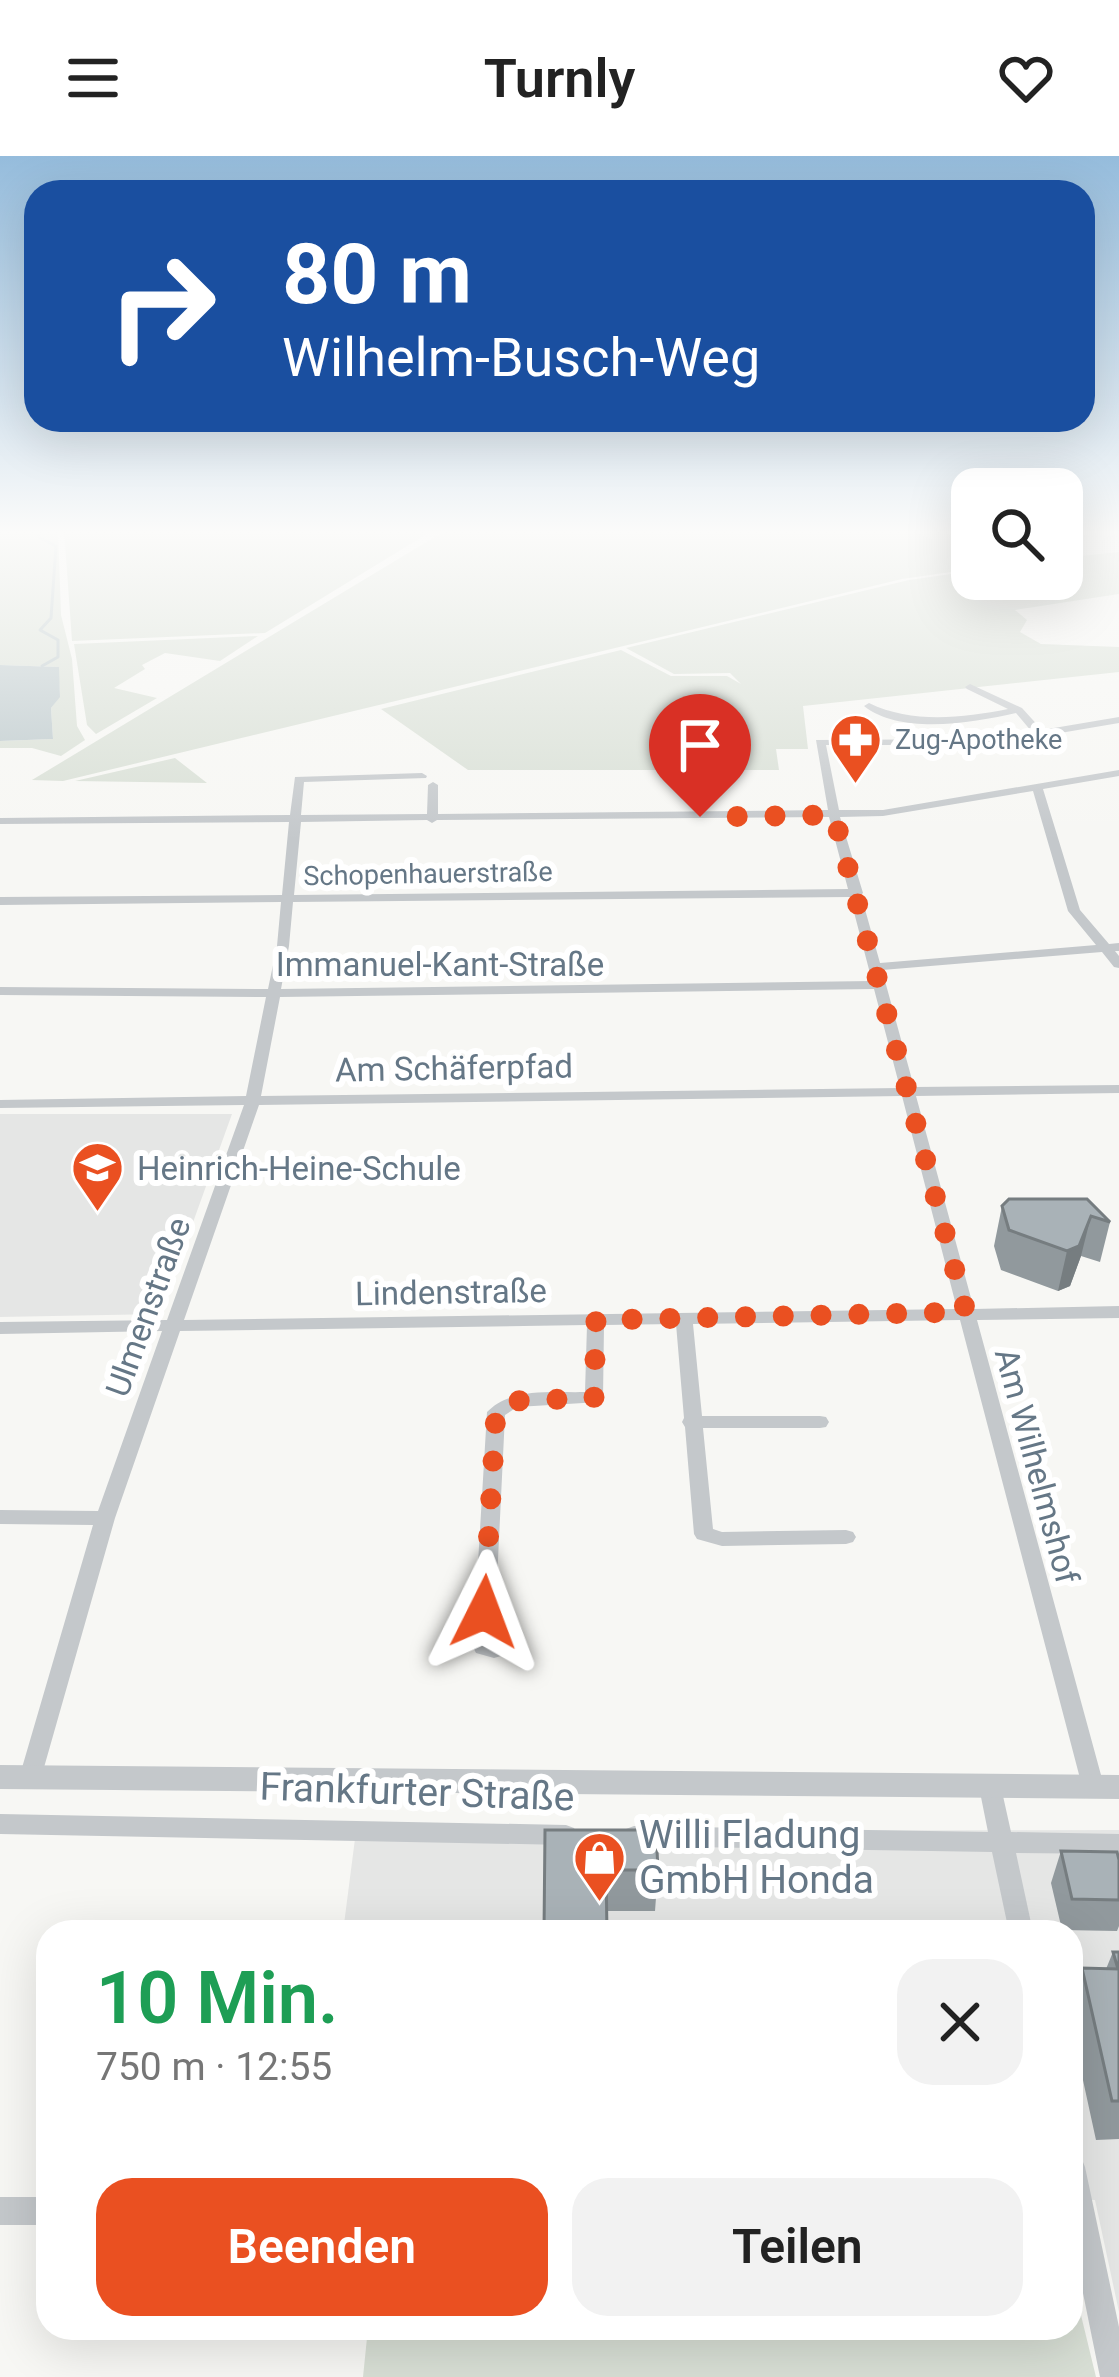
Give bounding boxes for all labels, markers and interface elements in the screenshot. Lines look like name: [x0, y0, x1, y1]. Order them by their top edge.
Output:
icon: menu: [60, 45, 126, 111]
icon: heart: [993, 45, 1059, 111]
text: Turnly: [484, 47, 635, 110]
text: 80 m: [282, 225, 472, 324]
icon: right: [84, 228, 240, 384]
text: Wilhelm-Busch-Weg: [282, 326, 760, 389]
map controls: [951, 468, 1083, 600]
button: search: [951, 468, 1083, 600]
pin: [649, 694, 751, 817]
icon: arrive: [667, 712, 733, 778]
pharmacy icon: Zug-Apotheke: [828, 712, 884, 786]
place label: Zug-Apotheke: [895, 724, 1062, 756]
street label: Schopenhauerstraße: [303, 856, 553, 892]
street label: Immanuel-Kant-Straße: [276, 945, 604, 984]
street label: Am Schäferpfad: [335, 1046, 573, 1090]
school or university icon: Heinrich-Heine-Schule: [70, 1140, 126, 1214]
place label: Heinrich-Heine-Schule: [137, 1149, 461, 1188]
street label: Ulmenstraße: [98, 1212, 198, 1402]
street label: Lindenstraße: [355, 1271, 547, 1313]
street label: Am Wilhelmshof: [987, 1344, 1087, 1588]
position arrow: [421, 1549, 547, 1675]
street label: Frankfurter Straße: [259, 1764, 575, 1820]
place label: Willi Fladung GmbH Honda: [639, 1812, 874, 1903]
shop icon: Willi Fladung GmbH Honda: [572, 1829, 628, 1903]
text: 10 Min.: [96, 1956, 339, 2041]
button: close: [897, 1959, 1023, 2085]
text: 750 m · 12:55: [96, 2044, 332, 2090]
button: Beenden: [96, 2178, 548, 2316]
button: Teilen: [572, 2178, 1023, 2316]

